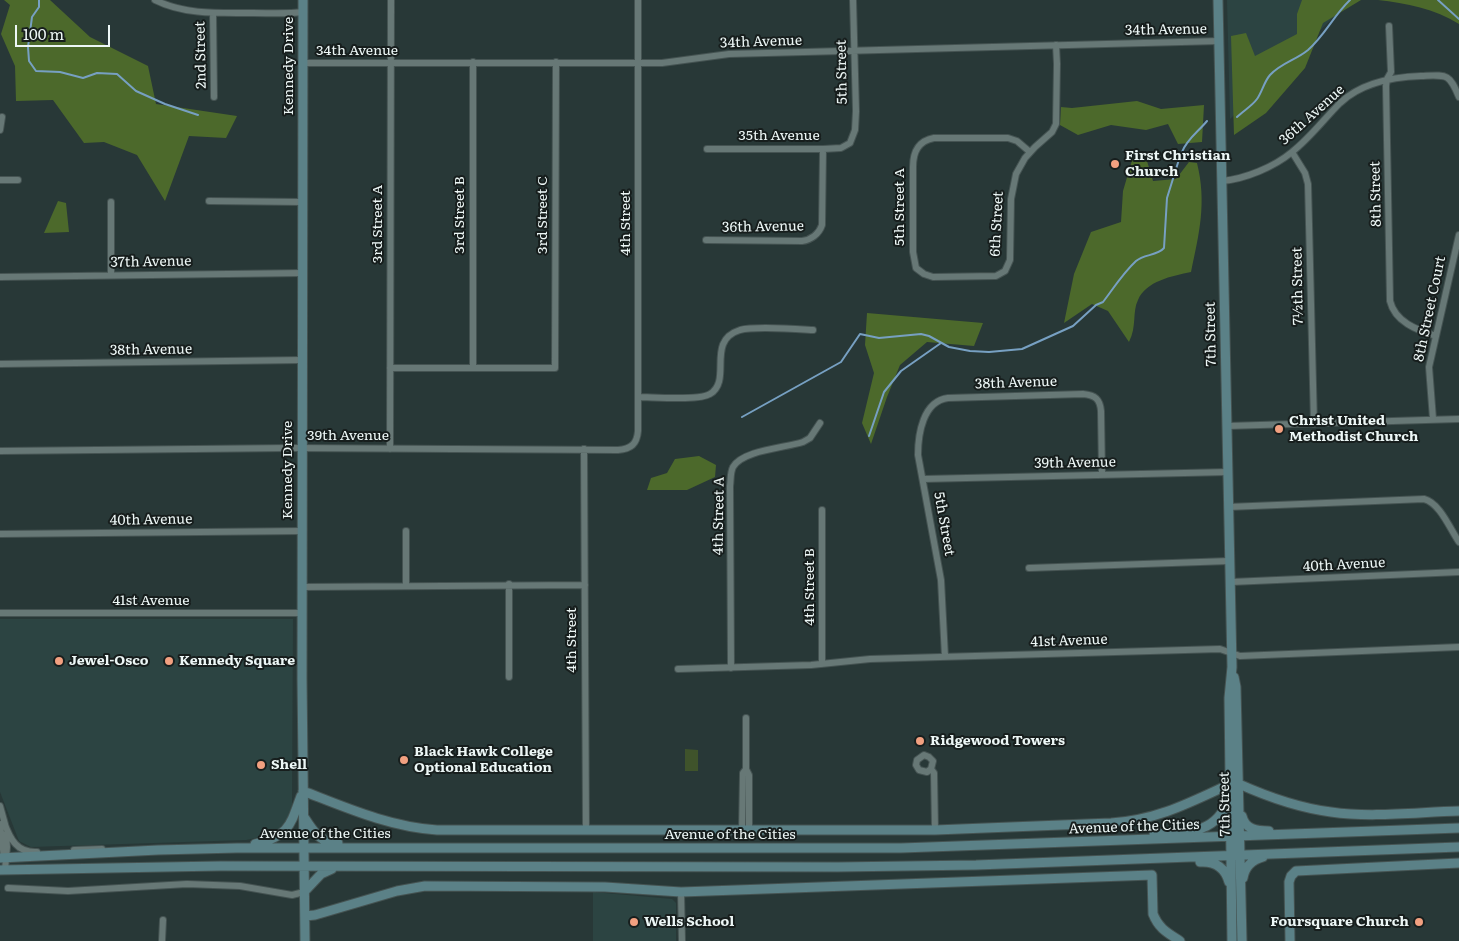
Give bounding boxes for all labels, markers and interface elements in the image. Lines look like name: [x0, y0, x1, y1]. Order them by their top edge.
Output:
scale bar: [18, 15, 112, 47]
street label: Kennedy Drive: [281, 17, 297, 115]
street label: 2nd Street: [192, 21, 210, 89]
street label: 34th Avenue: [1125, 21, 1207, 39]
text: 100 m: [23, 22, 64, 45]
street label: 34th Avenue: [720, 32, 802, 52]
street label: 5th Street: [833, 39, 851, 105]
street label: 34th Avenue: [316, 43, 398, 59]
street label: 36th Avenue: [1276, 81, 1348, 149]
street label: 35th Avenue: [738, 128, 820, 144]
place label: First Christian Church: [1125, 148, 1230, 180]
marker: First Christian Church: [1109, 158, 1121, 170]
street label: 8th Street: [1367, 161, 1385, 227]
street label: 5th Street A: [892, 168, 908, 246]
street label: 3rd Street B: [452, 176, 468, 254]
street label: 3rd Street C: [535, 176, 551, 254]
street label: 3rd Street A: [370, 185, 386, 263]
street label: 4th Street: [618, 190, 634, 256]
street label: 6th Street: [987, 191, 1007, 257]
street label: 36th Avenue: [722, 218, 804, 236]
street label: 7½th Street: [1289, 247, 1307, 325]
street label: 37th Avenue: [110, 253, 192, 271]
street label: 8th Street Court: [1411, 255, 1449, 363]
street label: 7th Street: [1202, 301, 1220, 367]
street label: 38th Avenue: [110, 341, 192, 359]
street label: 38th Avenue: [975, 373, 1057, 393]
place label: Christ United Methodist Church: [1289, 413, 1418, 446]
street label: Kennedy Drive: [280, 421, 296, 519]
marker: Christ United Methodist Church: [1273, 423, 1285, 435]
street label: 39th Avenue: [307, 428, 389, 444]
street label: 39th Avenue: [1034, 454, 1116, 472]
street label: 4th Street A: [710, 477, 728, 555]
street label: 5th Street: [930, 491, 958, 557]
street label: 40th Avenue: [110, 511, 192, 529]
street label: 4th Street B: [802, 548, 818, 626]
street label: 40th Avenue: [1302, 554, 1386, 576]
street label: 41st Avenue: [112, 593, 190, 609]
street label: 4th Street: [564, 607, 580, 673]
street label: 41st Avenue: [1030, 631, 1108, 651]
place label: Jewel-Osco: [69, 653, 148, 669]
place label: Kennedy Square: [179, 653, 295, 669]
marker: Jewel-Osco: [53, 655, 65, 667]
marker: Kennedy Square: [163, 655, 175, 667]
place label: Ridgewood Towers: [930, 733, 1065, 749]
marker: Ridgewood Towers: [914, 735, 926, 747]
place label: Black Hawk College Optional Education: [414, 744, 553, 776]
marker: Black Hawk College Optional Education: [398, 754, 410, 766]
place label: Shell: [271, 757, 307, 773]
marker: Shell: [255, 759, 267, 771]
street label: 7th Street: [1216, 771, 1234, 837]
street label: Avenue of the Cities: [1068, 816, 1200, 838]
street label: Avenue of the Cities: [259, 826, 391, 842]
street label: Avenue of the Cities: [664, 827, 796, 843]
place label: Wells School: [644, 914, 734, 930]
place label: Foursquare Church: [1270, 914, 1409, 930]
marker: Wells School: [628, 916, 640, 928]
marker: Foursquare Church: [1413, 916, 1425, 928]

